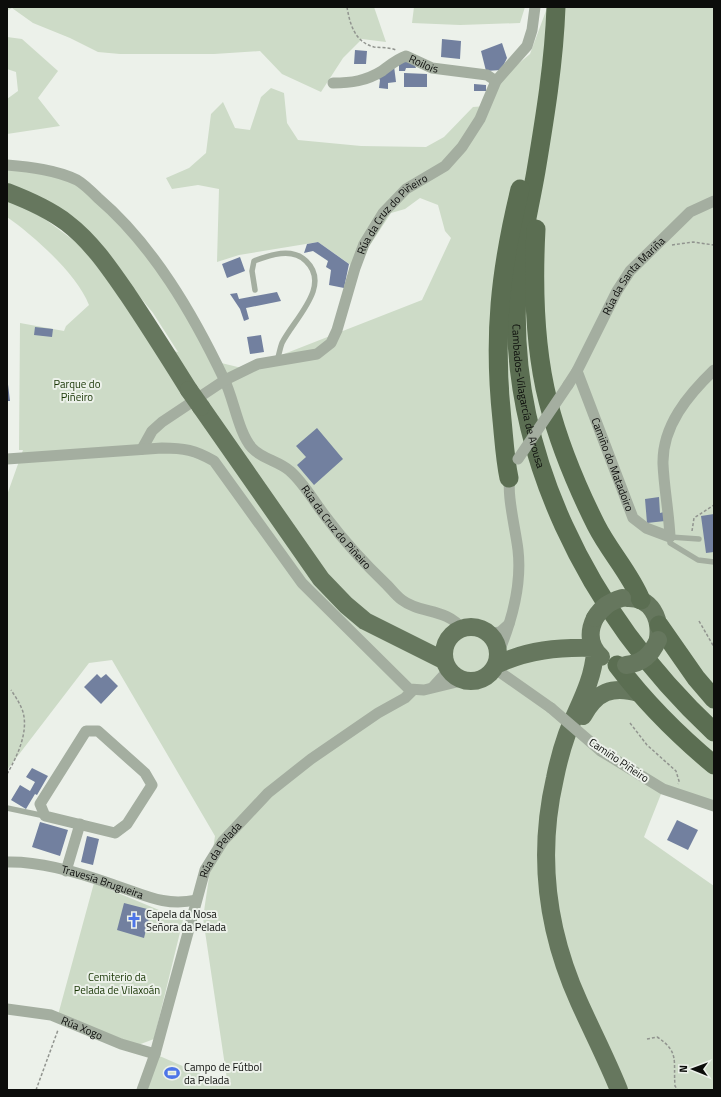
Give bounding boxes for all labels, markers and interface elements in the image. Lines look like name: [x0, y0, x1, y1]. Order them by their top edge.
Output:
street label: Roilois: [406, 50, 439, 77]
street label: Rúa da Cruz do Piñeiro: [353, 170, 431, 257]
street label: Rúa da Santa Mariña: [598, 233, 669, 318]
street label: Cambados-Vilagarcía de Arousa: [508, 324, 549, 471]
park label: Parque do Piñeiro: [54, 376, 101, 405]
street label: Camiño do Matadoiro: [587, 415, 638, 514]
street label: Rúa da Cruz do Piñeiro: [298, 482, 375, 573]
street label: Camiño Piñeiro: [586, 734, 652, 786]
street label: Rúa da Pelada: [195, 818, 245, 880]
street label: Travesía Brugueira: [60, 861, 146, 903]
place label: Capela da Nosa Señora da Pelada: [146, 906, 227, 935]
church icon: Capela da Nosa Señora da Pelada: [125, 911, 143, 929]
park label: Cemiterio da Pelada de Vilaxoán: [74, 969, 160, 998]
street label: Rúa Xogo: [59, 1012, 105, 1044]
north arrow: [673, 1049, 713, 1089]
place label: Campo de Fútbol da Pelada: [184, 1059, 262, 1088]
sports icon: Campo de Fútbol da Pelada: [163, 1064, 181, 1082]
text: N: [675, 1065, 691, 1073]

